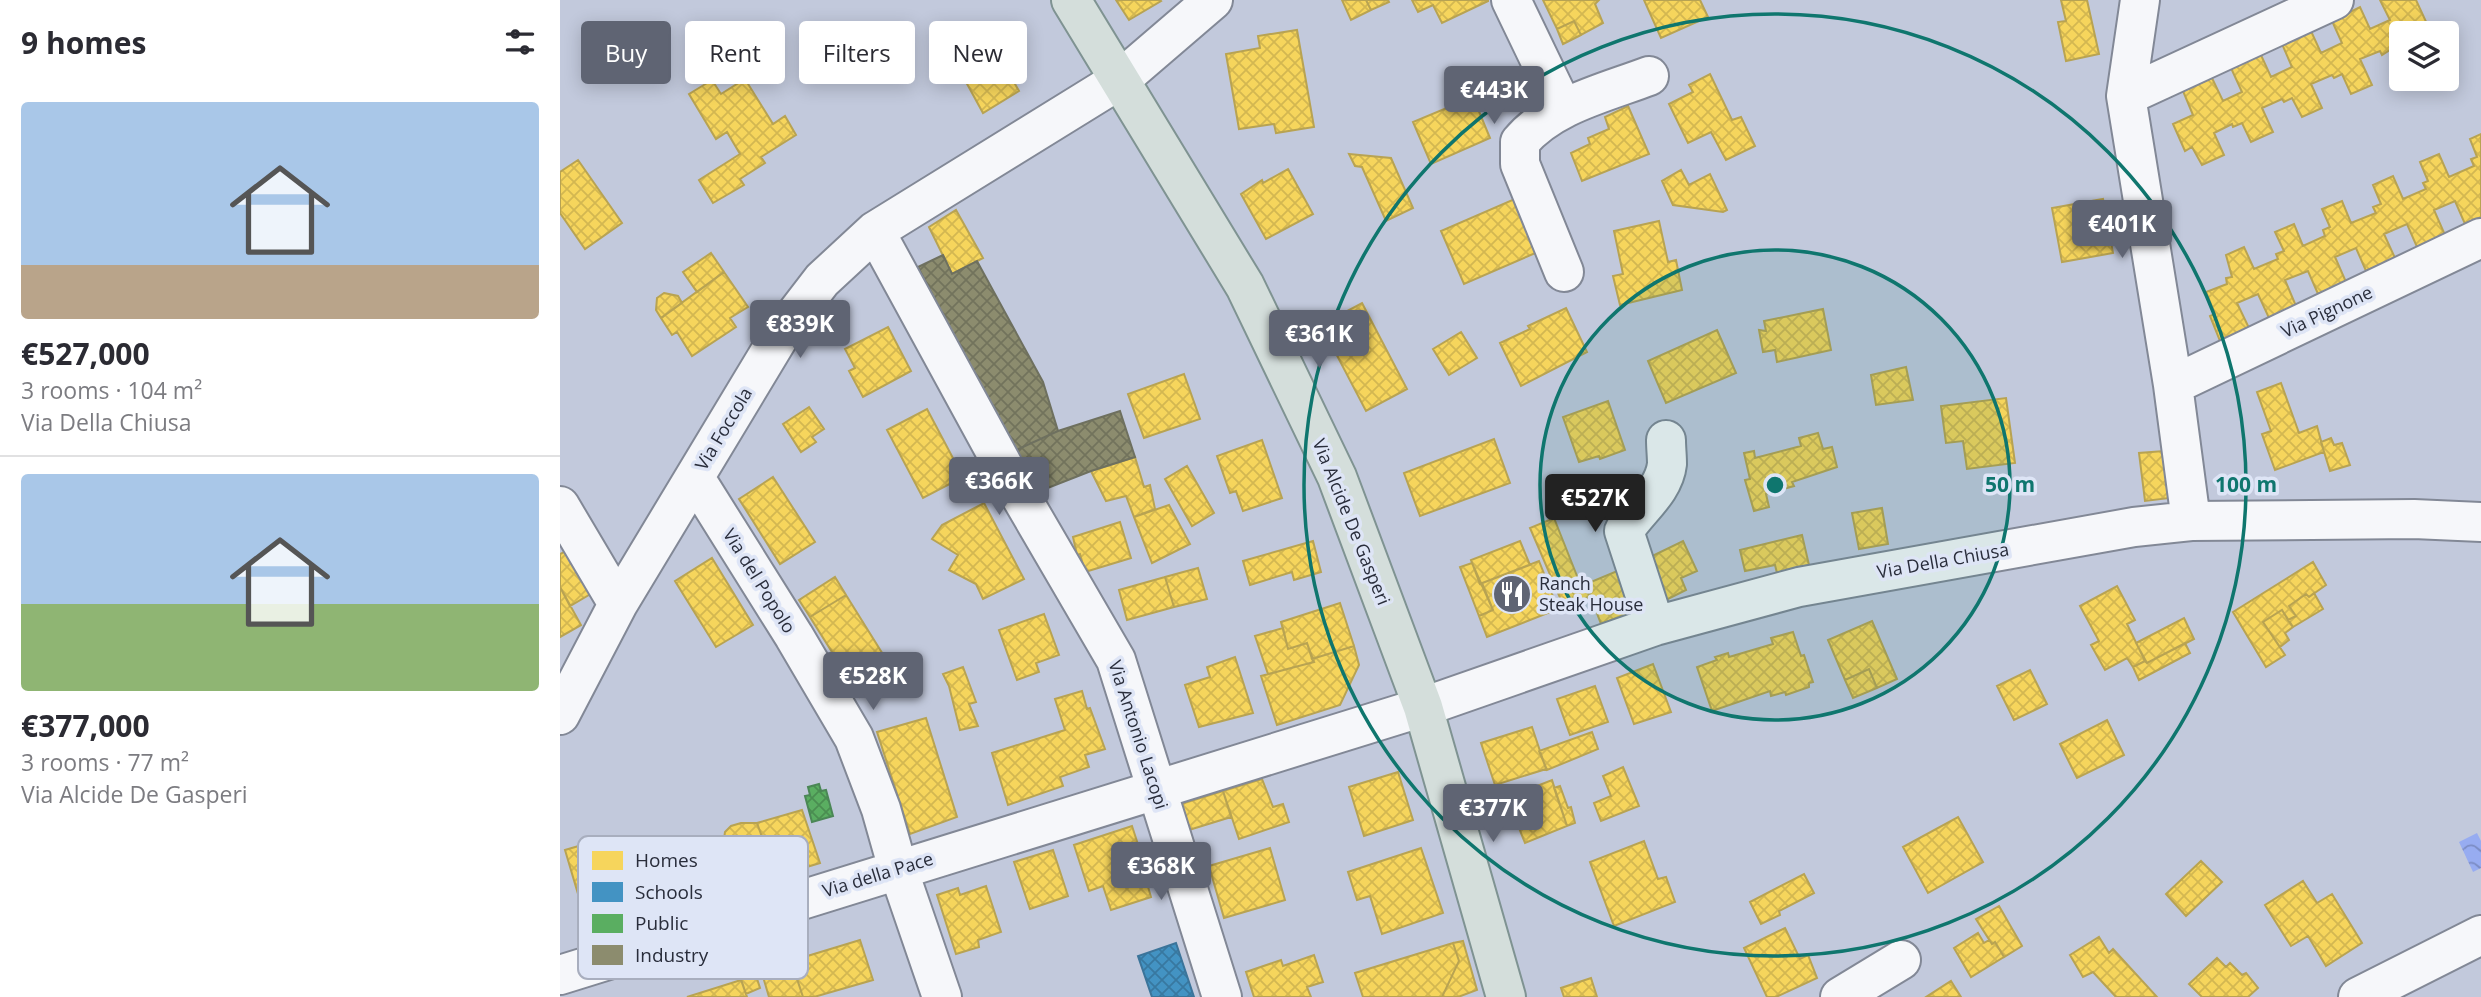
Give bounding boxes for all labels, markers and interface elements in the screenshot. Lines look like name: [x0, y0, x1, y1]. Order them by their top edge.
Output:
chip: Buy: [581, 21, 671, 84]
chip: Rent: [685, 21, 785, 84]
chip: Filters: [799, 21, 915, 84]
chip: New: [929, 21, 1027, 84]
map controls: [2389, 21, 2459, 91]
button: layers: [2389, 21, 2459, 91]
text: 9 homes: [21, 22, 146, 63]
icon: filters: [501, 23, 539, 61]
pin: €443K: [1445, 66, 1543, 126]
text: €443K: [1460, 73, 1528, 105]
icon: home: [217, 147, 343, 273]
pin: €401K: [2073, 201, 2171, 260]
text: €401K: [2088, 207, 2156, 239]
street label: Via Pignone: [2277, 279, 2376, 343]
pin: €839K: [751, 300, 849, 360]
text: €839K: [766, 307, 834, 339]
pin: €361K: [1270, 310, 1368, 370]
text: €361K: [1285, 317, 1353, 349]
text: €527,000: [21, 333, 150, 374]
text: 3 rooms · 104 m²: [21, 374, 202, 406]
street label: Via Foccola: [689, 383, 757, 474]
text: Via Della Chiusa: [21, 406, 192, 438]
street label: Via Alcide De Gasperi: [1308, 435, 1396, 608]
pin: €366K: [950, 458, 1048, 517]
text: €366K: [965, 464, 1033, 496]
text: 50 m: [1985, 470, 2035, 498]
text: 100 m: [2215, 470, 2277, 498]
centre of rings: [1763, 473, 1787, 497]
pin: €527K: [1546, 475, 1644, 534]
text: €527K: [1561, 481, 1629, 513]
icon: home: [217, 519, 343, 645]
street label: Via del Popolo: [718, 524, 802, 637]
street label: Via Della Chiusa: [1875, 537, 2011, 583]
place label: Ranch Steak House: [1539, 571, 1643, 616]
restaurant icon: Ranch Steak House: [1491, 573, 1533, 615]
pin: €528K: [824, 652, 922, 712]
street label: Via Antonio Lacopi: [1104, 657, 1174, 812]
text: €528K: [839, 659, 907, 691]
text: €377,000: [21, 705, 150, 746]
text: 3 rooms · 77 m²: [21, 746, 189, 778]
text: Via Alcide De Gasperi: [21, 778, 248, 810]
pin: €377K: [1444, 784, 1542, 844]
text: €377K: [1459, 791, 1527, 823]
legend: [578, 836, 808, 979]
pin: €368K: [1112, 842, 1210, 902]
street label: Via della Pace: [819, 846, 936, 902]
text: Homes: [635, 847, 698, 873]
text: €368K: [1127, 849, 1195, 881]
text: Schools: [635, 879, 703, 905]
text: Public: [635, 910, 688, 936]
text: Industry: [635, 942, 709, 968]

